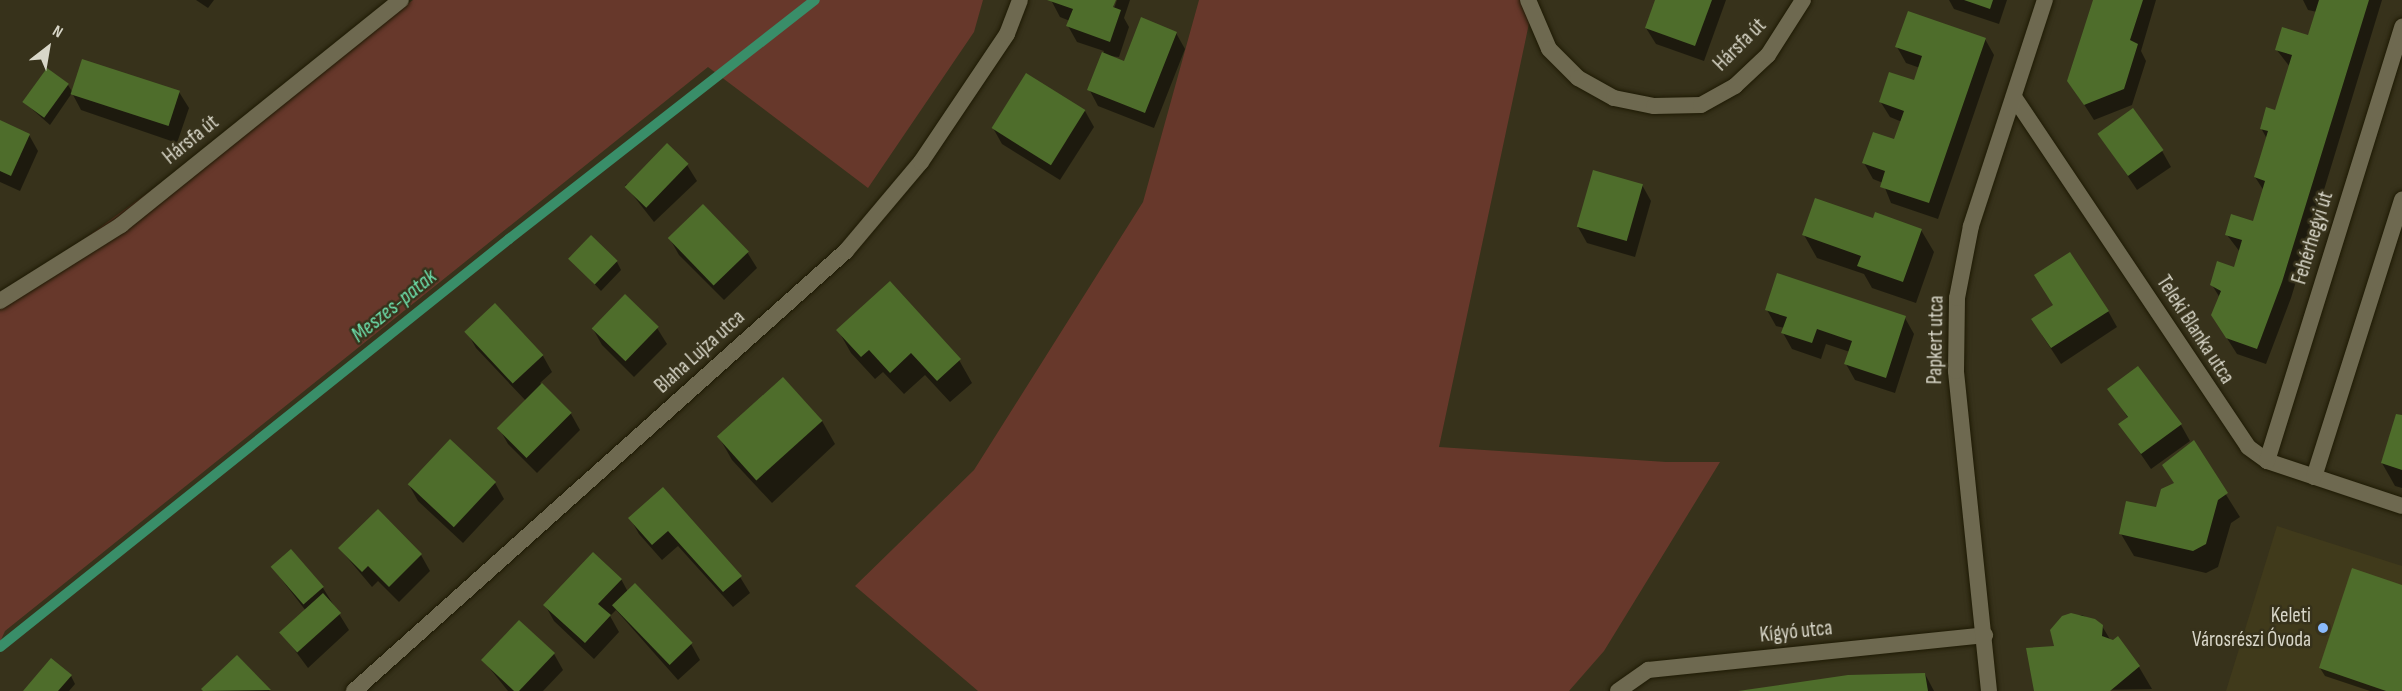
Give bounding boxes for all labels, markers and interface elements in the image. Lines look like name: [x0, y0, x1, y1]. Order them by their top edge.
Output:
street label: Hársfa út: [1708, 13, 1772, 77]
north arrow: [18, 18, 78, 78]
text: N: [49, 22, 66, 42]
street label: Hársfa út: [158, 110, 224, 170]
street label: Fehérhegyi út: [2287, 189, 2339, 287]
water label: Meszes-patak: [346, 264, 442, 348]
street label: Teleki Blanka utca: [2151, 271, 2239, 389]
street label: Papkert utca: [1923, 295, 1949, 385]
street label: Blaha Lujza utca: [650, 305, 750, 399]
place label: Keleti Városrészi Óvoda: [2192, 603, 2311, 653]
street label: Kígyó utca: [1759, 616, 1833, 648]
marker: Keleti Városrészi Óvoda: [2316, 621, 2330, 635]

